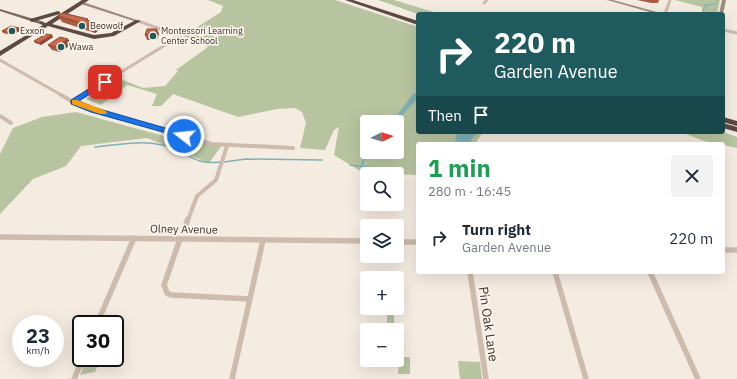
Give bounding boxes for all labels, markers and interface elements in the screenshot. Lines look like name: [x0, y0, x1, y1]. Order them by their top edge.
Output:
place label: Beowolf: [90, 20, 123, 31]
marker: Beowolf: [77, 21, 87, 31]
text: 220 m: [494, 24, 576, 61]
place label: Exxon: [20, 25, 44, 36]
place label: Montessori Learning Center School: [161, 25, 243, 46]
marker: Exxon: [7, 26, 17, 36]
icon: right: [428, 28, 480, 80]
marker: Montessori Learning Center School: [148, 31, 158, 41]
place label: Wawa: [69, 41, 94, 52]
marker: Wawa: [56, 42, 66, 52]
text: Garden Avenue: [494, 60, 618, 83]
pin: [88, 65, 122, 99]
icon: arrive: [94, 71, 116, 93]
icon: arrive: [470, 104, 492, 126]
text: Then: [428, 106, 462, 125]
position arrow: [163, 115, 205, 157]
north arrow: [360, 115, 404, 159]
map controls: [360, 115, 404, 367]
text: 1 min: [428, 152, 491, 184]
button: close: [671, 155, 713, 197]
button: search: [360, 167, 404, 211]
text: 280 m · 16:45: [428, 183, 511, 200]
button: layers: [360, 219, 404, 263]
text: Turn right: [462, 220, 531, 239]
street label: Olney Avenue: [150, 221, 218, 237]
icon: right: [428, 227, 450, 249]
text: 220 m: [669, 229, 713, 248]
text: Garden Avenue: [462, 239, 551, 256]
button: +: [360, 271, 404, 315]
street label: Pin Oak Lane: [475, 285, 502, 363]
speed limit sign: 30: [72, 315, 124, 367]
text: 23: [26, 322, 50, 349]
button: −: [360, 323, 404, 367]
text: km/h: [26, 344, 50, 357]

